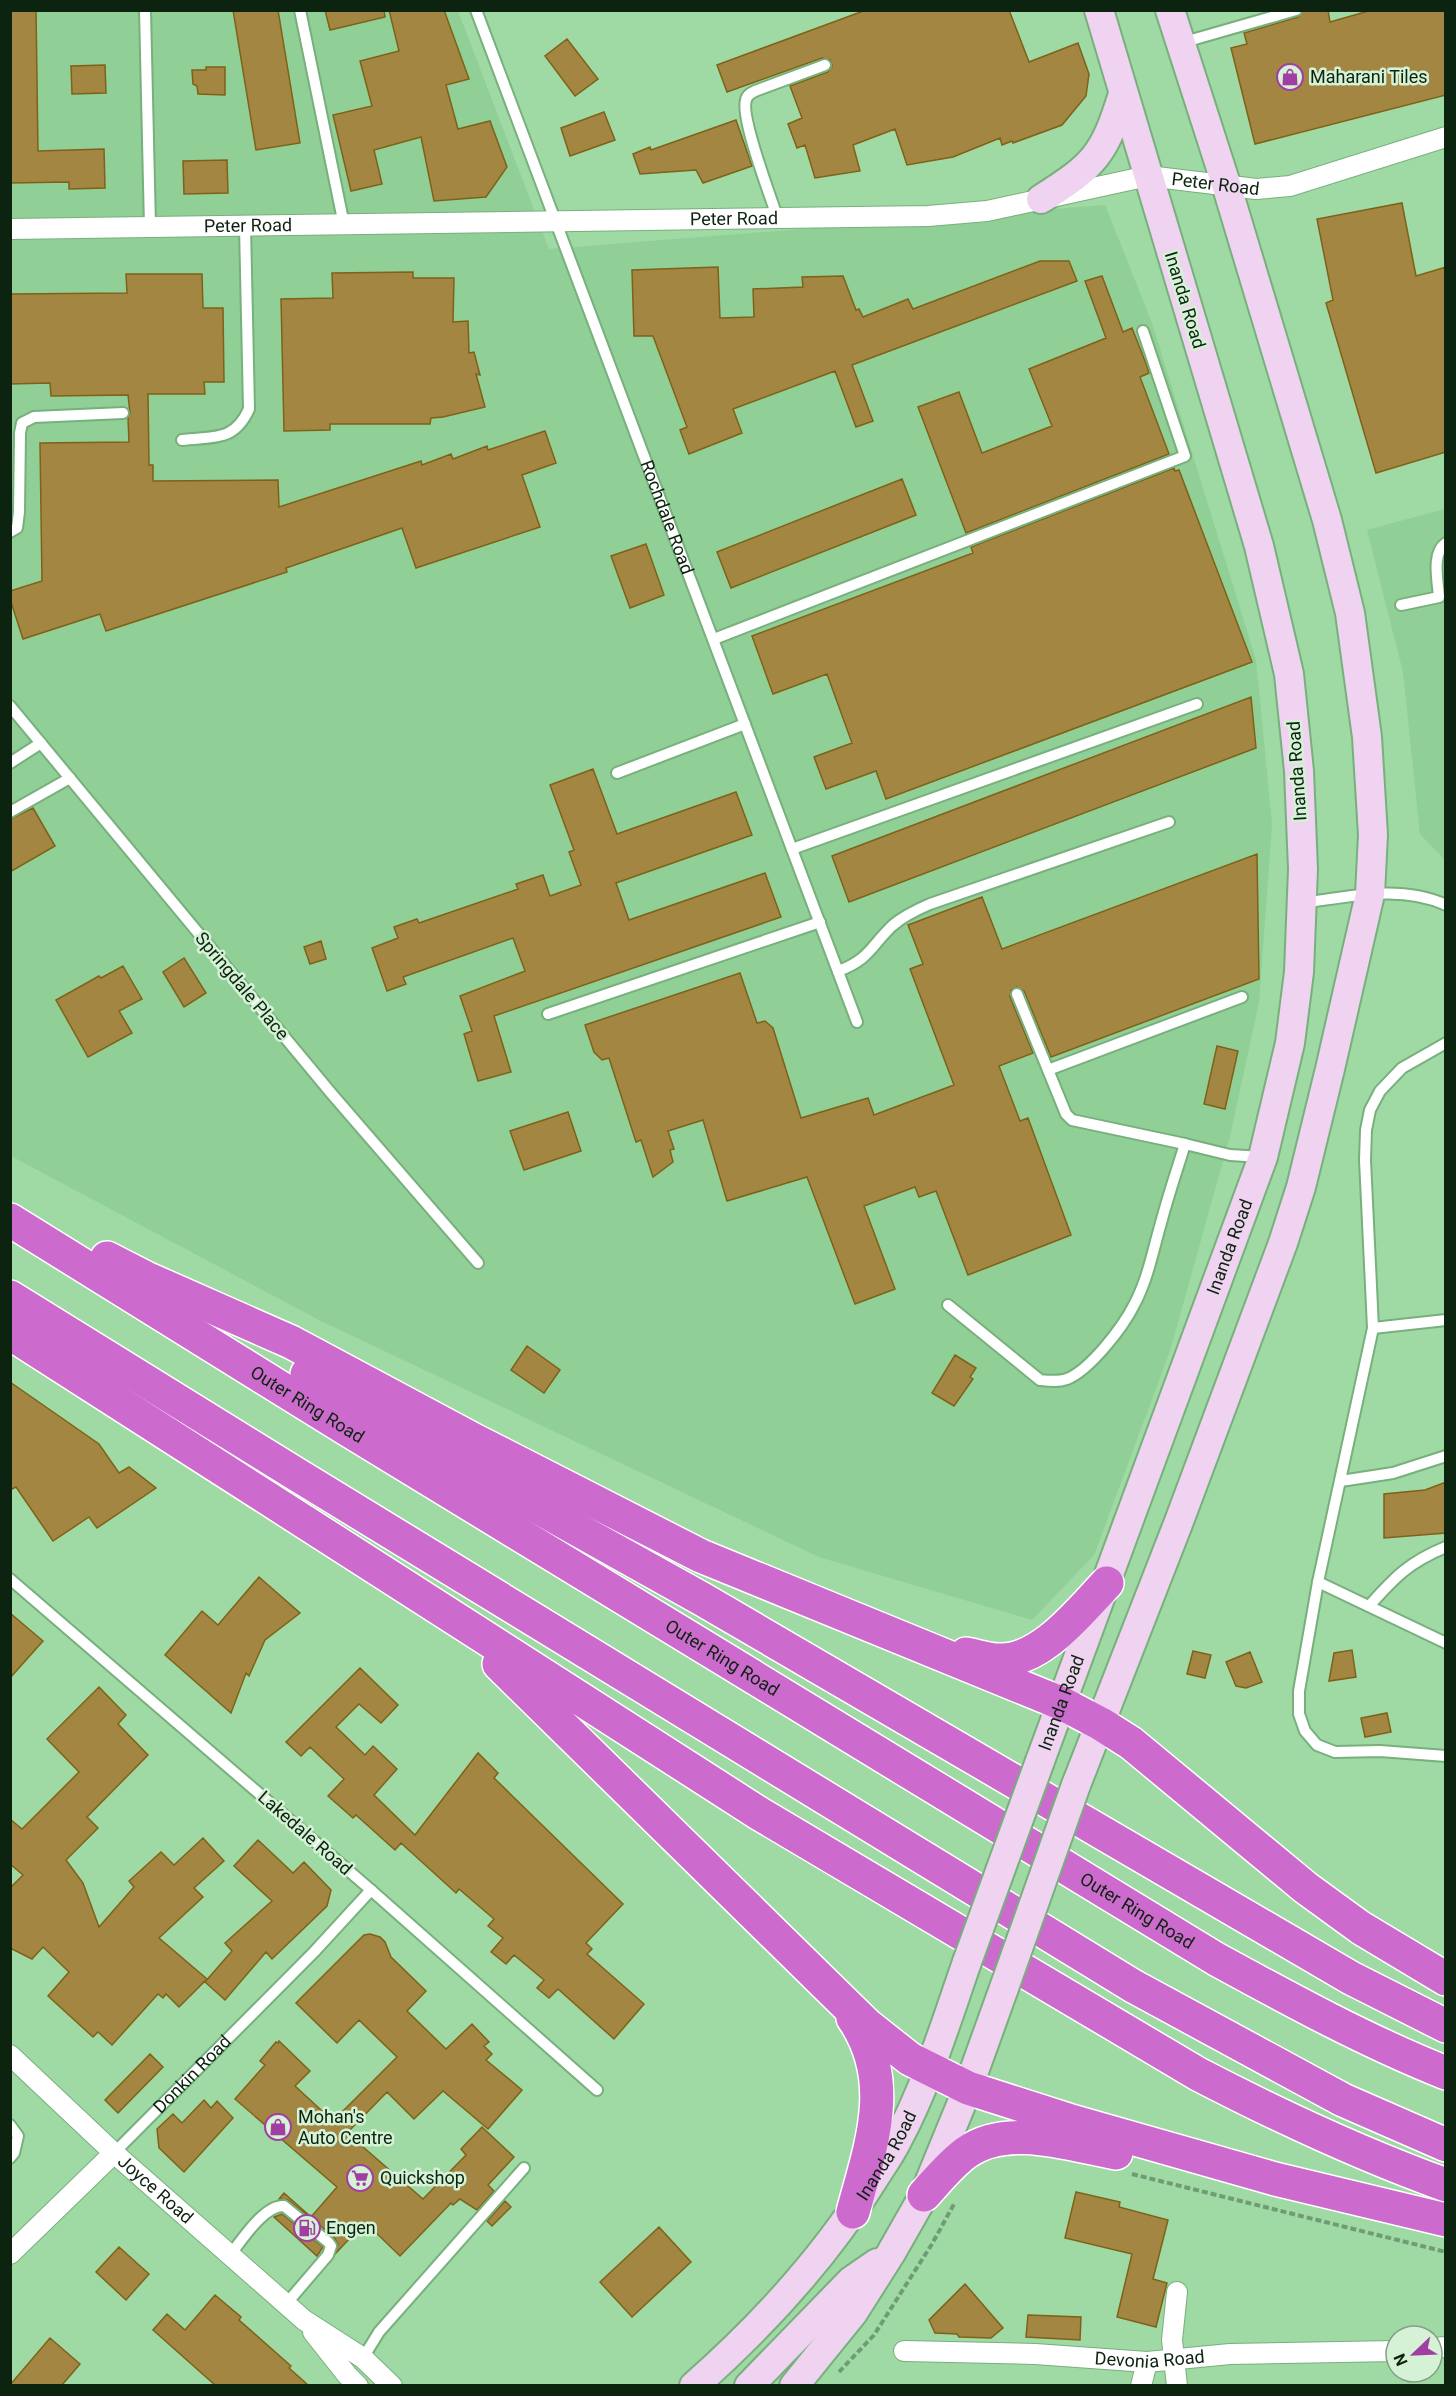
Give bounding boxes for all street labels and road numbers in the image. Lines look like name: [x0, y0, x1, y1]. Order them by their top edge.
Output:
street label: Peter Road: [1171, 168, 1261, 199]
street label: Peter Road: [690, 207, 778, 229]
street label: Peter Road: [204, 214, 292, 236]
street label: Inanda Road: [1161, 249, 1210, 351]
street label: Rochdale Road: [636, 457, 698, 577]
street label: Inanda Road: [1283, 720, 1310, 822]
street label: Springdale Place: [191, 928, 294, 1044]
street label: Inanda Road: [1202, 1196, 1257, 1297]
street label: Outer Ring Road: [247, 1361, 368, 1447]
street label: Outer Ring Road: [662, 1615, 783, 1700]
street label: Inanda Road: [1034, 1652, 1088, 1753]
street label: Lakedale Road: [254, 1786, 357, 1879]
street label: Outer Ring Road: [1077, 1868, 1198, 1953]
street label: Donkin Road: [149, 2031, 235, 2117]
street label: Inanda Road: [852, 2107, 920, 2204]
street label: Joyce Road: [114, 2150, 198, 2228]
street label: Devonia Road: [1094, 2346, 1205, 2372]

